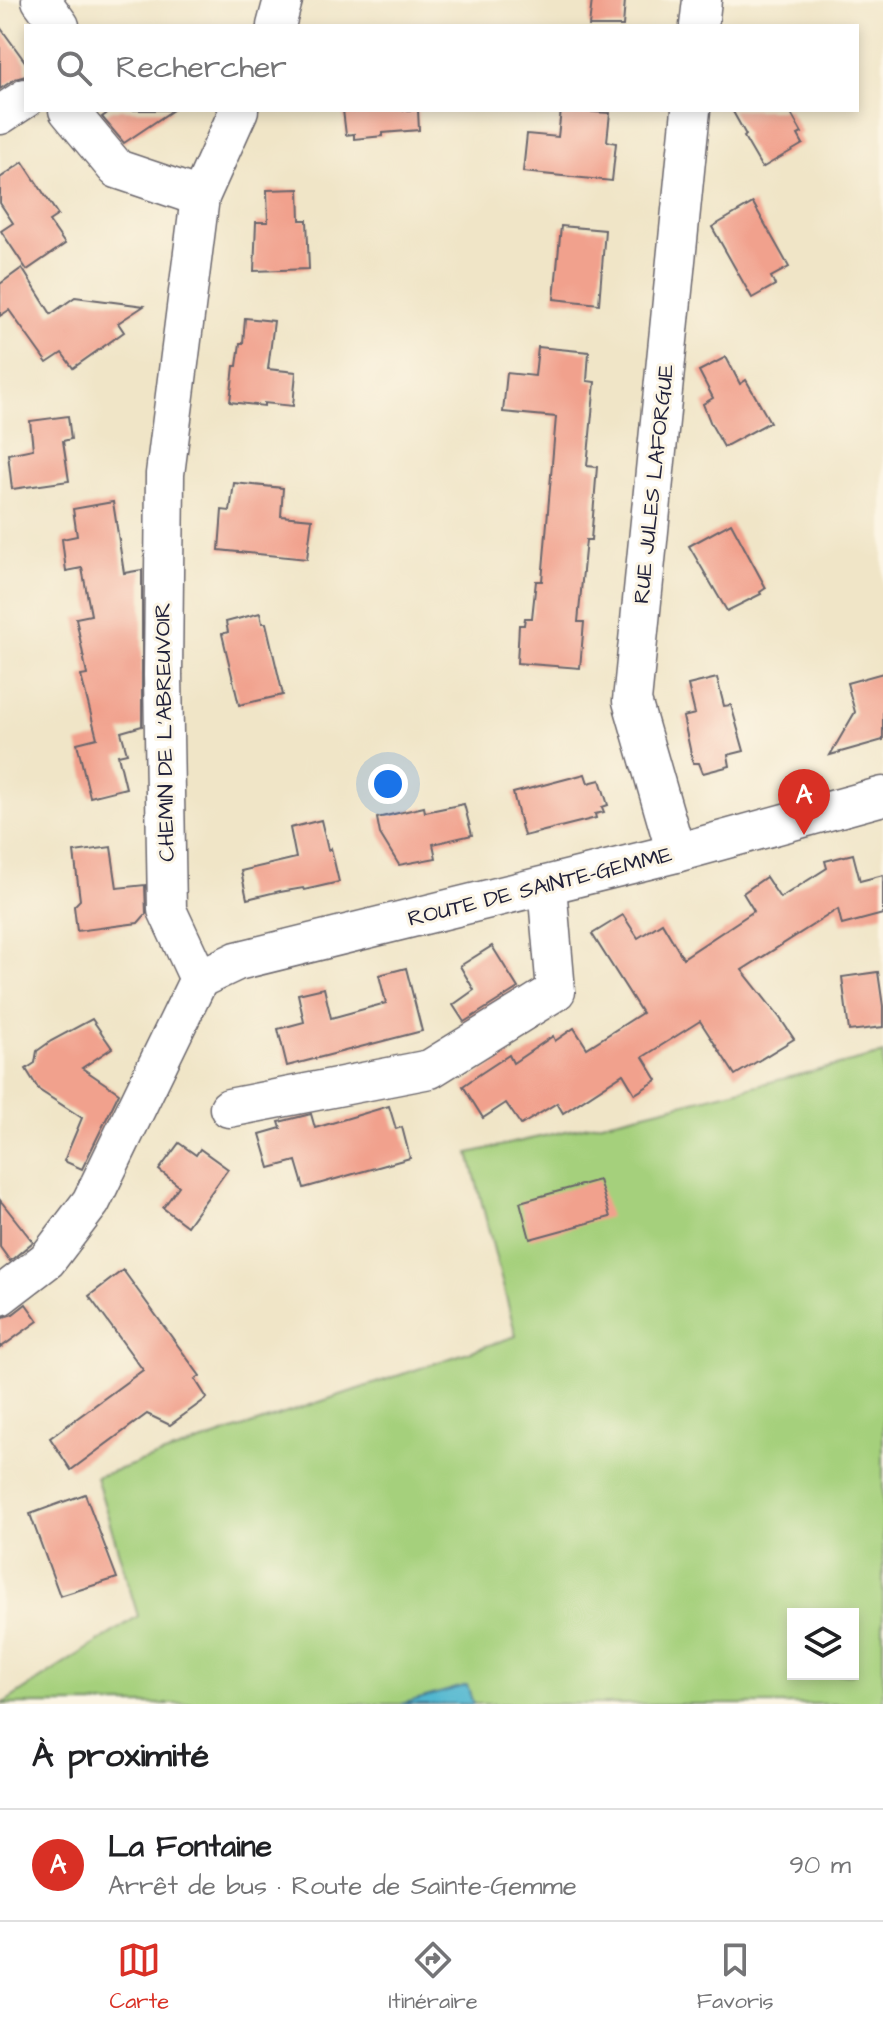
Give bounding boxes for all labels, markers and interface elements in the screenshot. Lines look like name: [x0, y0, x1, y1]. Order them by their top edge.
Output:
search box: [24, 24, 859, 112]
icon: search: [52, 46, 96, 90]
text: Rechercher: [116, 47, 287, 89]
street label: RUE JULES LAFORGUE: [626, 363, 682, 605]
street label: CHEMIN DE L'ABREUVOIR: [147, 602, 183, 862]
your location: [368, 764, 408, 804]
pin: A: [778, 769, 830, 835]
street label: ROUTE DE SAINTE-GEMME: [405, 839, 675, 935]
map controls: [787, 1608, 859, 1680]
button: layers: [787, 1608, 859, 1680]
text: À proximité: [32, 1732, 209, 1780]
text: La Fontaine: [108, 1826, 272, 1868]
text: A: [50, 1847, 66, 1883]
text: 90 m: [789, 1847, 851, 1883]
text: Arrêt de bus · Route de Sainte-Gemme: [108, 1868, 577, 1904]
tab: Carte: [110, 1938, 169, 2017]
tab: Itinéraire: [388, 1938, 478, 2017]
tab: Favoris: [697, 1938, 773, 2017]

